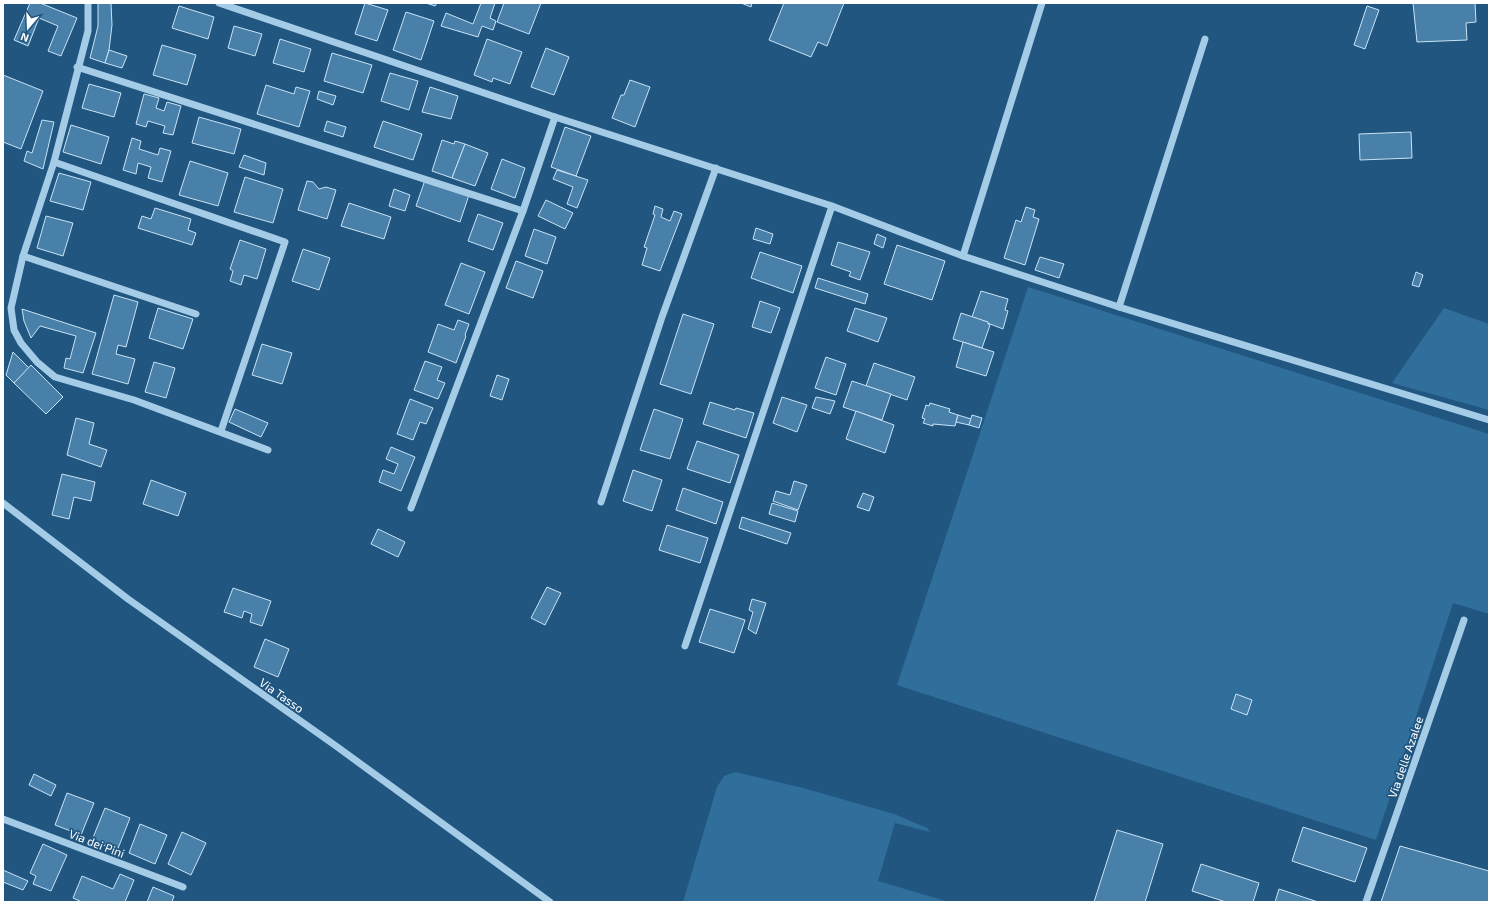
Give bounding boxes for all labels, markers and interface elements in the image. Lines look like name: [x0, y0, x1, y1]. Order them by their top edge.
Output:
north arrow: [8, 8, 48, 48]
text: N: [19, 30, 30, 45]
street label: Via Tasso: [257, 675, 307, 715]
street label: Via delle Azalee: [1384, 714, 1426, 800]
street label: Via dei Pini: [67, 826, 127, 860]

